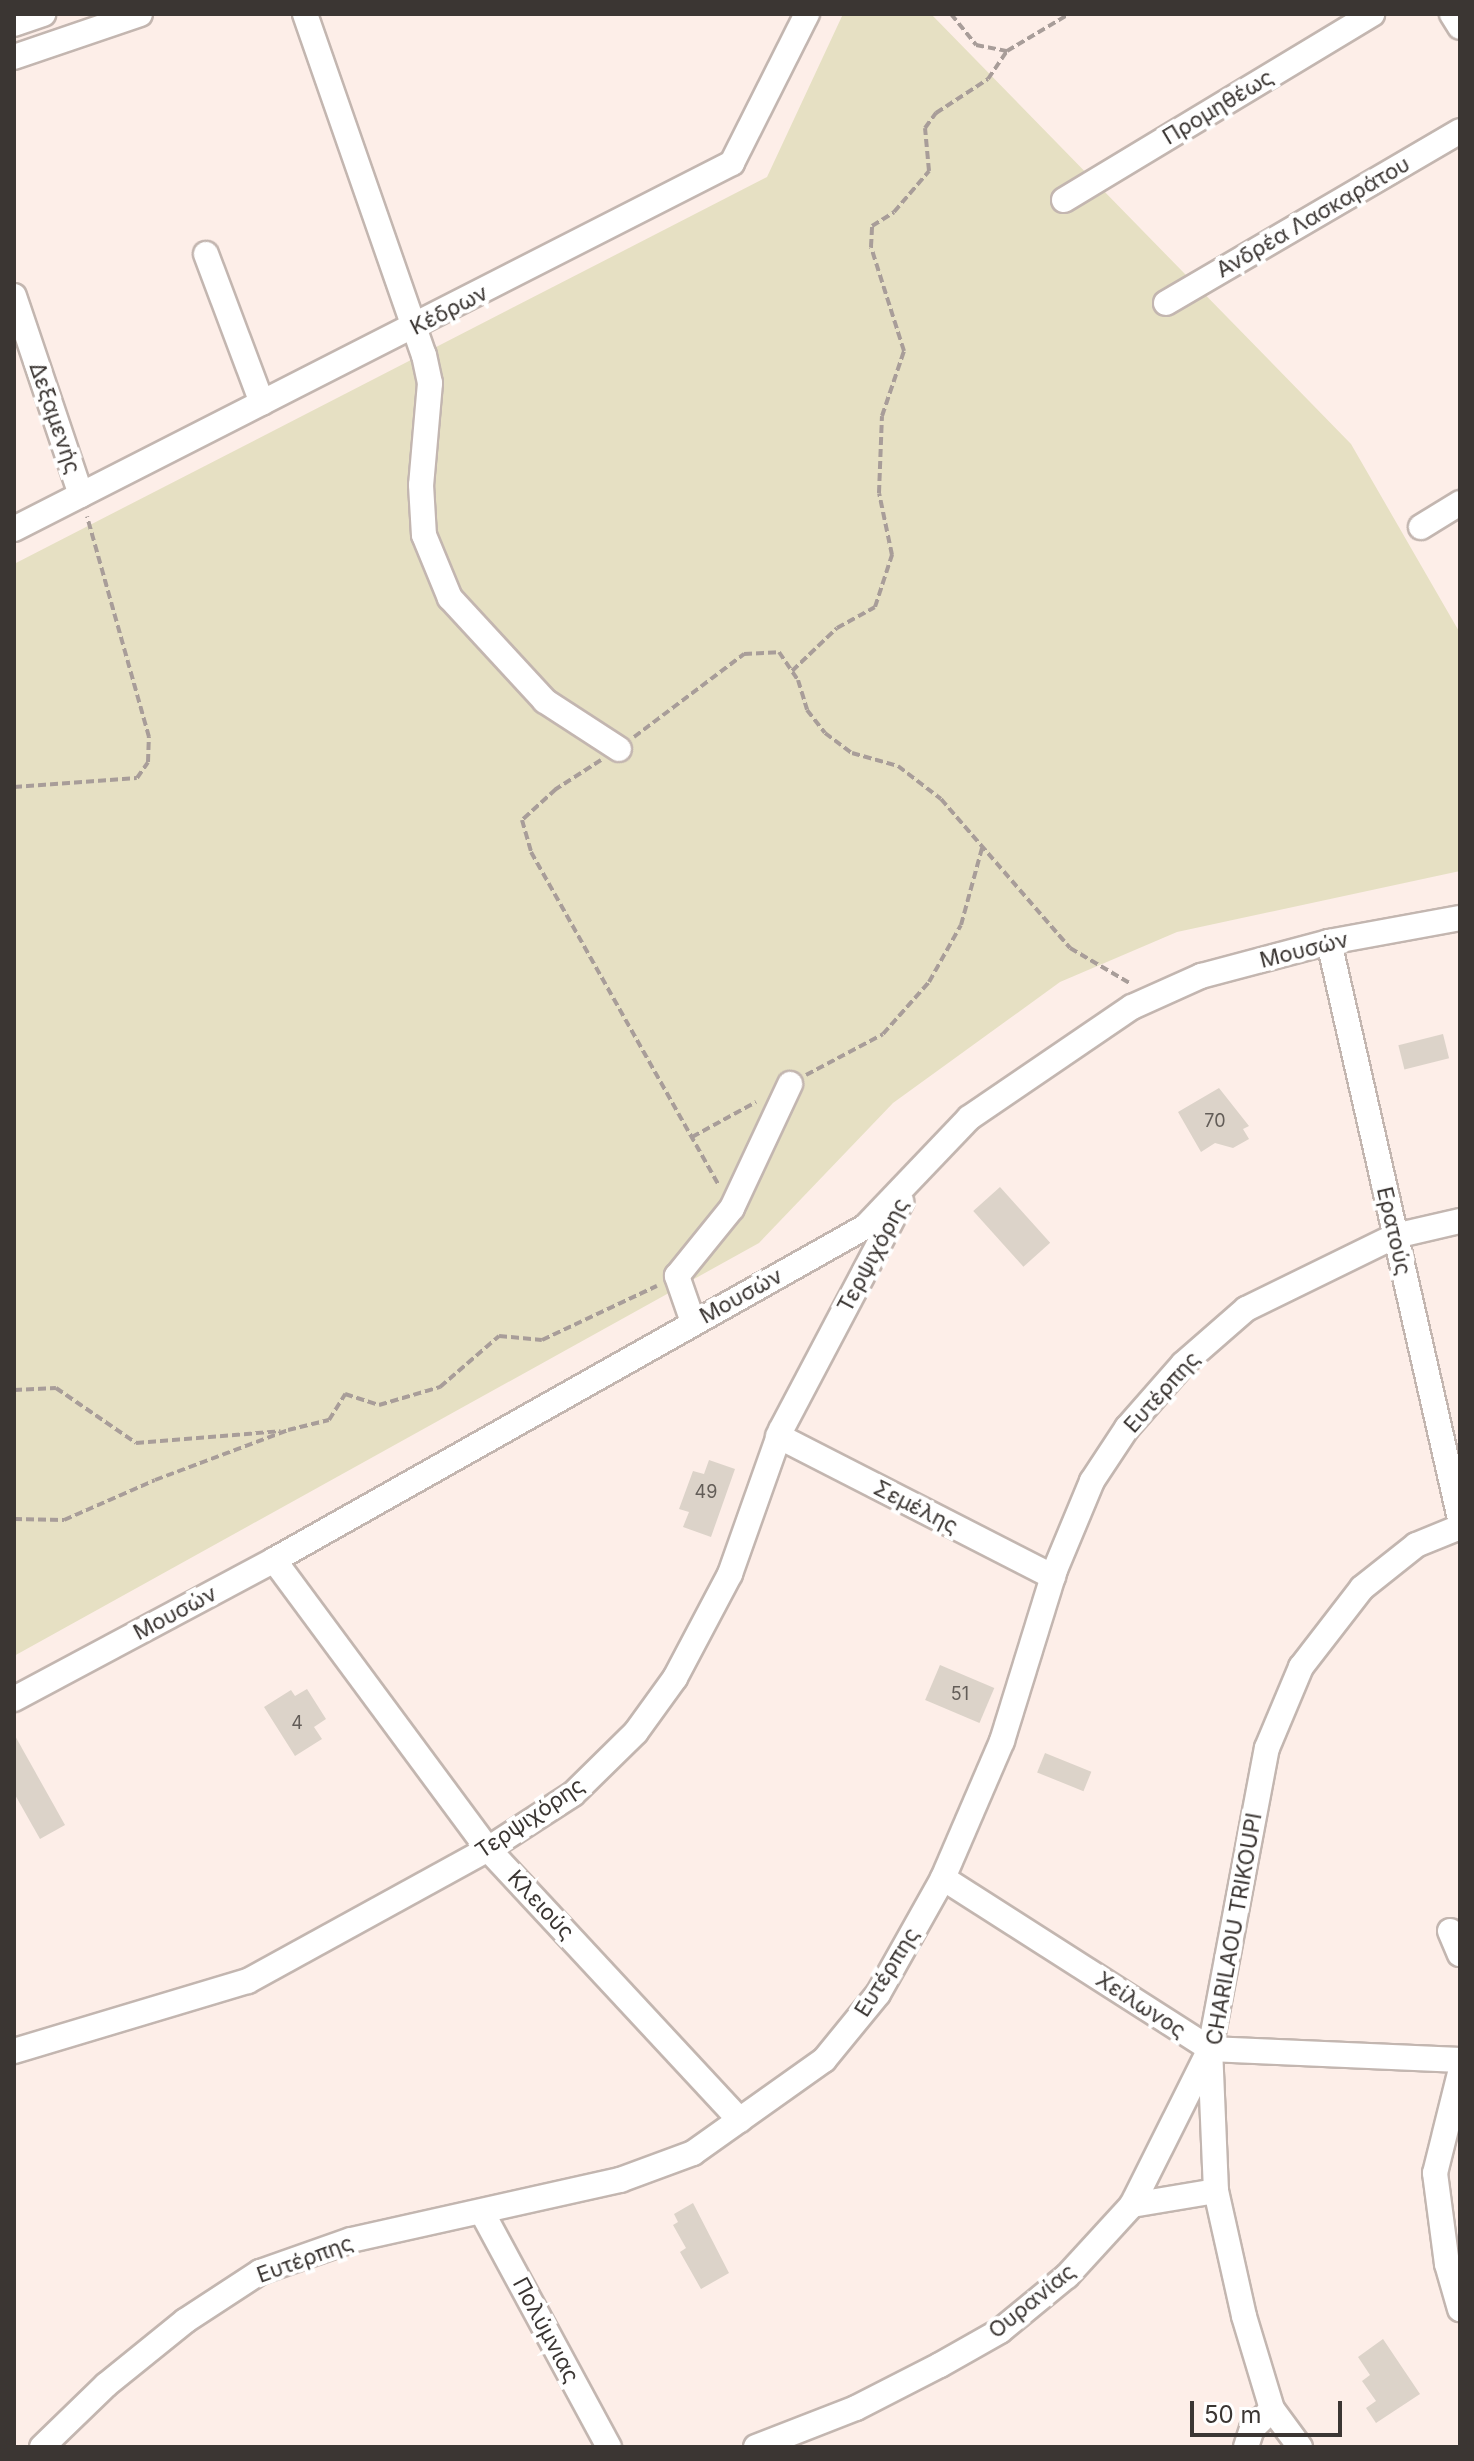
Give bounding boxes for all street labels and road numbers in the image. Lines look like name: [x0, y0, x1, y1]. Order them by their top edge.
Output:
street label: Προμηθέως: [1158, 64, 1278, 150]
street label: Ανδρέα Λασκαράτου: [1211, 151, 1415, 283]
street label: Κέδρων: [406, 279, 492, 341]
street label: Δεξαμενής: [24, 359, 86, 477]
street label: Μουσών: [1257, 926, 1351, 974]
street label: Ερατούς: [1371, 1184, 1417, 1278]
street label: Τερψιχόρης: [832, 1193, 914, 1317]
street label: Μουσών: [695, 1263, 787, 1329]
street label: Ευτέρπης: [1119, 1346, 1205, 1438]
street label: Σεμέλης: [869, 1475, 963, 1539]
street label: Μουσών: [129, 1580, 221, 1646]
street label: Τερψιχόρης: [470, 1772, 590, 1864]
street label: CHARILAOU TRIKOUPI: [1201, 1811, 1267, 2047]
street label: Κλειούς: [502, 1865, 580, 1945]
street label: Ευτέρπης: [849, 1922, 925, 2022]
street label: Χείλωνος: [1091, 1966, 1191, 2044]
street label: Ευτέρπης: [253, 2229, 357, 2289]
street label: Ουρανίας: [983, 2258, 1081, 2344]
street label: Πολύμνιας: [507, 2273, 585, 2387]

